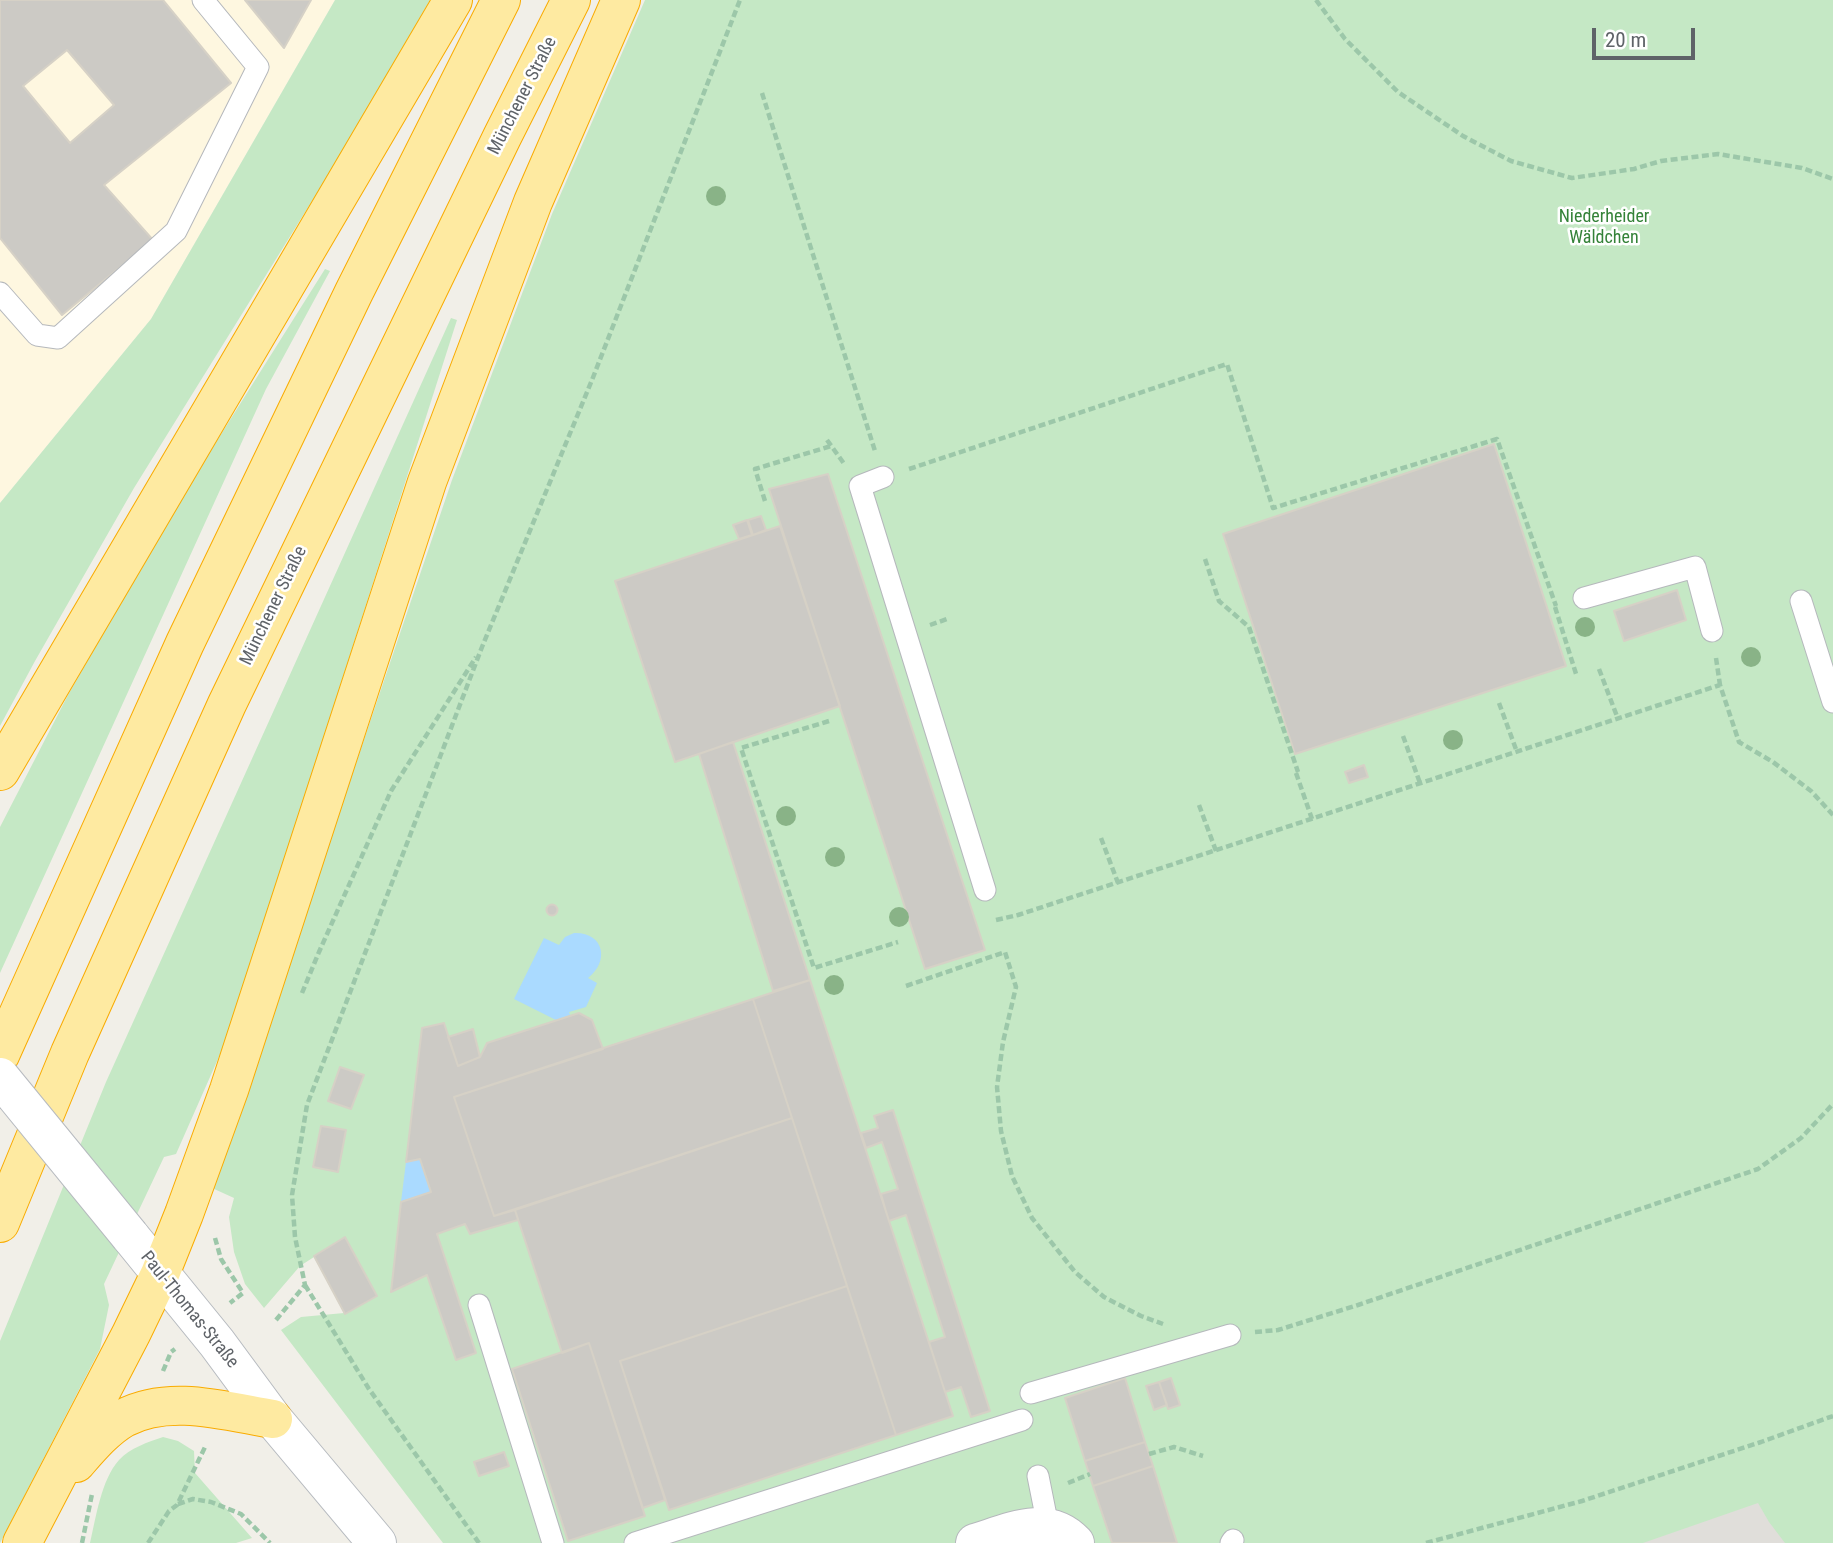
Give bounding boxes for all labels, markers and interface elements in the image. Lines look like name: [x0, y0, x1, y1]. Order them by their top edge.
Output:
scale bar: [1595, 14, 1698, 58]
text: 20 m: [1605, 28, 1646, 52]
street label: Münchener Straße: [484, 33, 562, 159]
park label: Niederheider Wäldchen: [1559, 206, 1649, 248]
street label: Münchener Straße: [236, 543, 312, 669]
street label: Paul-Thomas-Straße: [135, 1247, 243, 1373]

